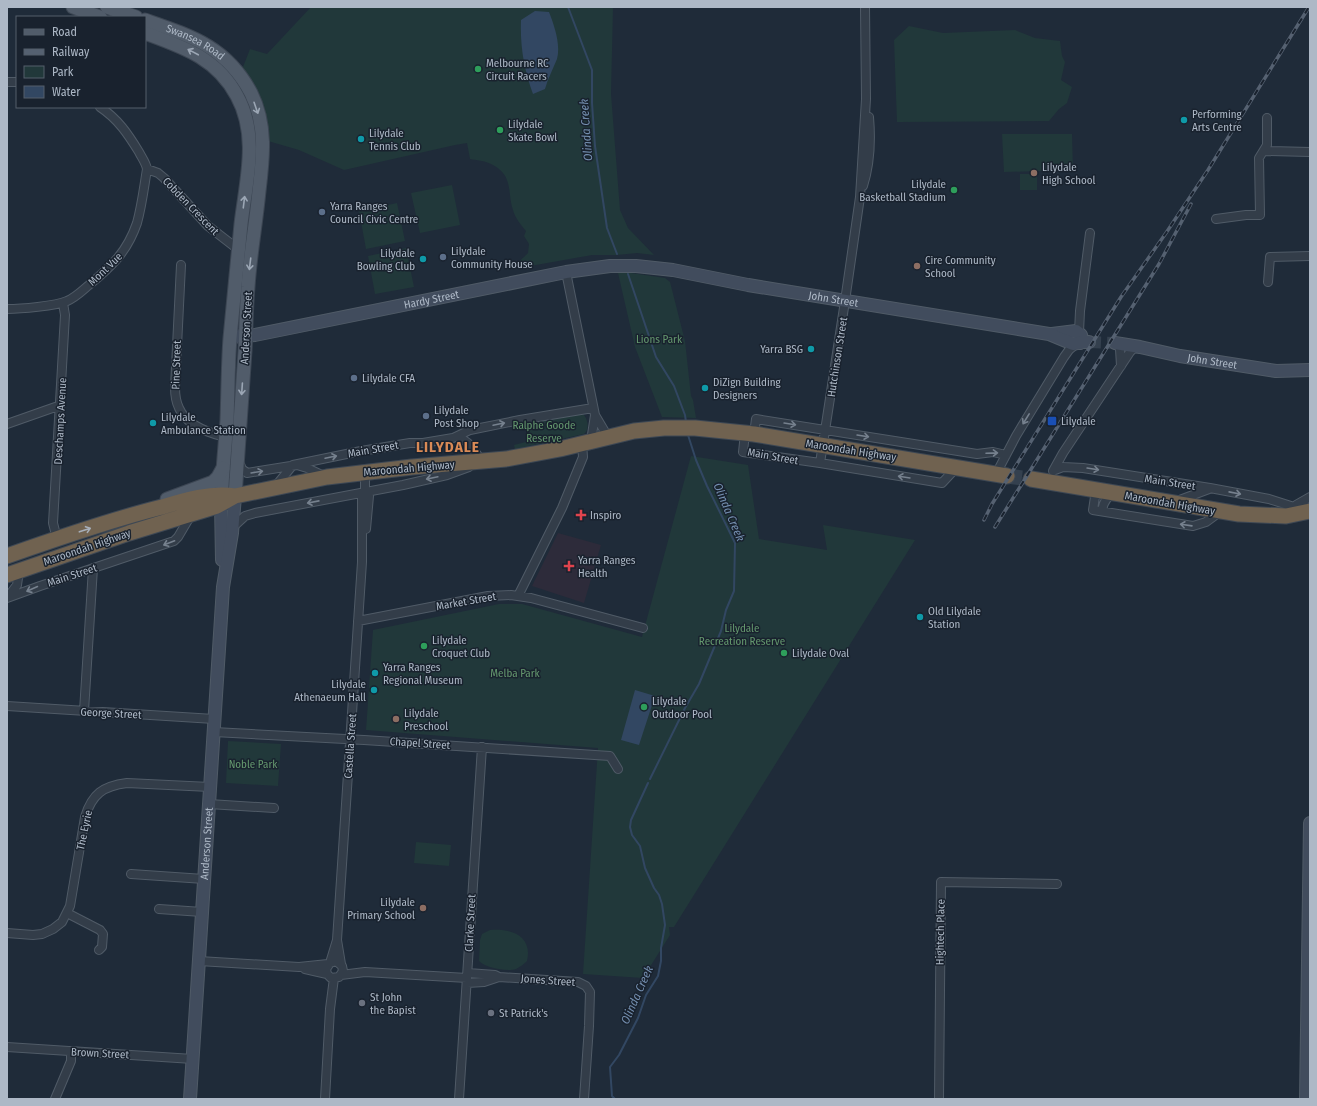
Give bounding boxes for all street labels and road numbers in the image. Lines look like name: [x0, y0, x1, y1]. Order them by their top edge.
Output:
street label: Swansea Road: [164, 22, 227, 63]
street label: Cobden Crescent: [160, 175, 222, 238]
street label: Mont Vue: [86, 250, 125, 289]
street label: Hardy Street: [403, 288, 461, 312]
street label: John Street: [808, 289, 859, 310]
street label: Anderson Street: [238, 291, 255, 365]
street label: Hutchinson Street: [825, 316, 850, 398]
street label: Pine Street: [169, 340, 184, 390]
street label: John Street: [1186, 351, 1238, 372]
street label: Deschamps Avenue: [52, 377, 69, 465]
street label: Maroondah Highway: [805, 437, 897, 464]
street label: Main Street: [347, 439, 400, 460]
street label: Main Street: [746, 446, 800, 467]
street label: Maroondah Highway: [363, 458, 455, 479]
street label: Main Street: [1144, 472, 1197, 493]
street label: Maroondah Highway: [1124, 489, 1216, 518]
street label: Maroondah Highway: [42, 526, 133, 568]
street label: Main Street: [46, 561, 99, 590]
street label: Market Street: [435, 590, 498, 613]
street label: George Street: [80, 705, 142, 722]
street label: Castella Street: [342, 713, 359, 779]
street label: Chapel Street: [389, 735, 451, 752]
street label: Anderson Street: [198, 807, 216, 880]
street label: The Eyrie: [74, 809, 95, 851]
street label: Clarke Street: [462, 894, 479, 952]
street label: Hightech Place: [933, 899, 948, 965]
street label: Jones Street: [520, 972, 576, 989]
street label: Brown Street: [71, 1045, 130, 1062]

